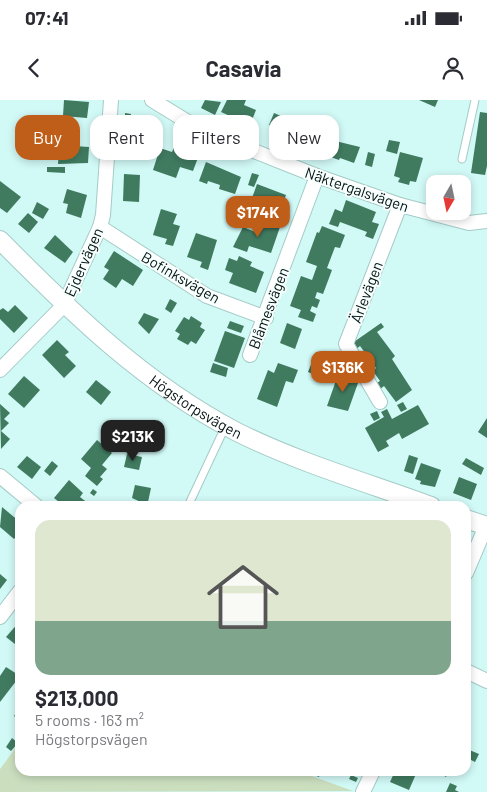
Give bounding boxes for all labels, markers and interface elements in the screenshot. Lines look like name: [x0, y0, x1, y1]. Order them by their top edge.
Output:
text: 07:41: [25, 6, 69, 29]
icon: back: [20, 54, 48, 82]
icon: person: [439, 54, 467, 82]
text: Casavia: [206, 55, 281, 81]
chip: Buy: [15, 115, 80, 160]
chip: Rent: [90, 115, 163, 160]
chip: Filters: [173, 115, 259, 160]
chip: New: [269, 115, 339, 160]
street label: Näktergalsvägen: [303, 163, 411, 215]
north arrow: [426, 175, 471, 220]
map controls: [426, 175, 471, 220]
pin: $174K: [223, 196, 293, 238]
text: $174K: [237, 202, 279, 221]
street label: Ejdervägen: [60, 225, 106, 299]
street label: Bofinksvägen: [138, 247, 224, 307]
street label: Ärlevägen: [346, 259, 386, 325]
street label: Blåmesvägen: [244, 265, 292, 351]
pin: $136K: [308, 350, 378, 393]
text: $136K: [322, 357, 364, 376]
street label: Högstorpsvägen: [146, 371, 245, 442]
pin: $213K: [98, 420, 168, 462]
text: $213K: [112, 426, 154, 445]
icon: home: [198, 552, 288, 642]
text: $213,000: [35, 685, 118, 710]
text: 5 rooms · 163 m²: [35, 710, 144, 729]
text: Högstorpsvägen: [35, 729, 148, 748]

